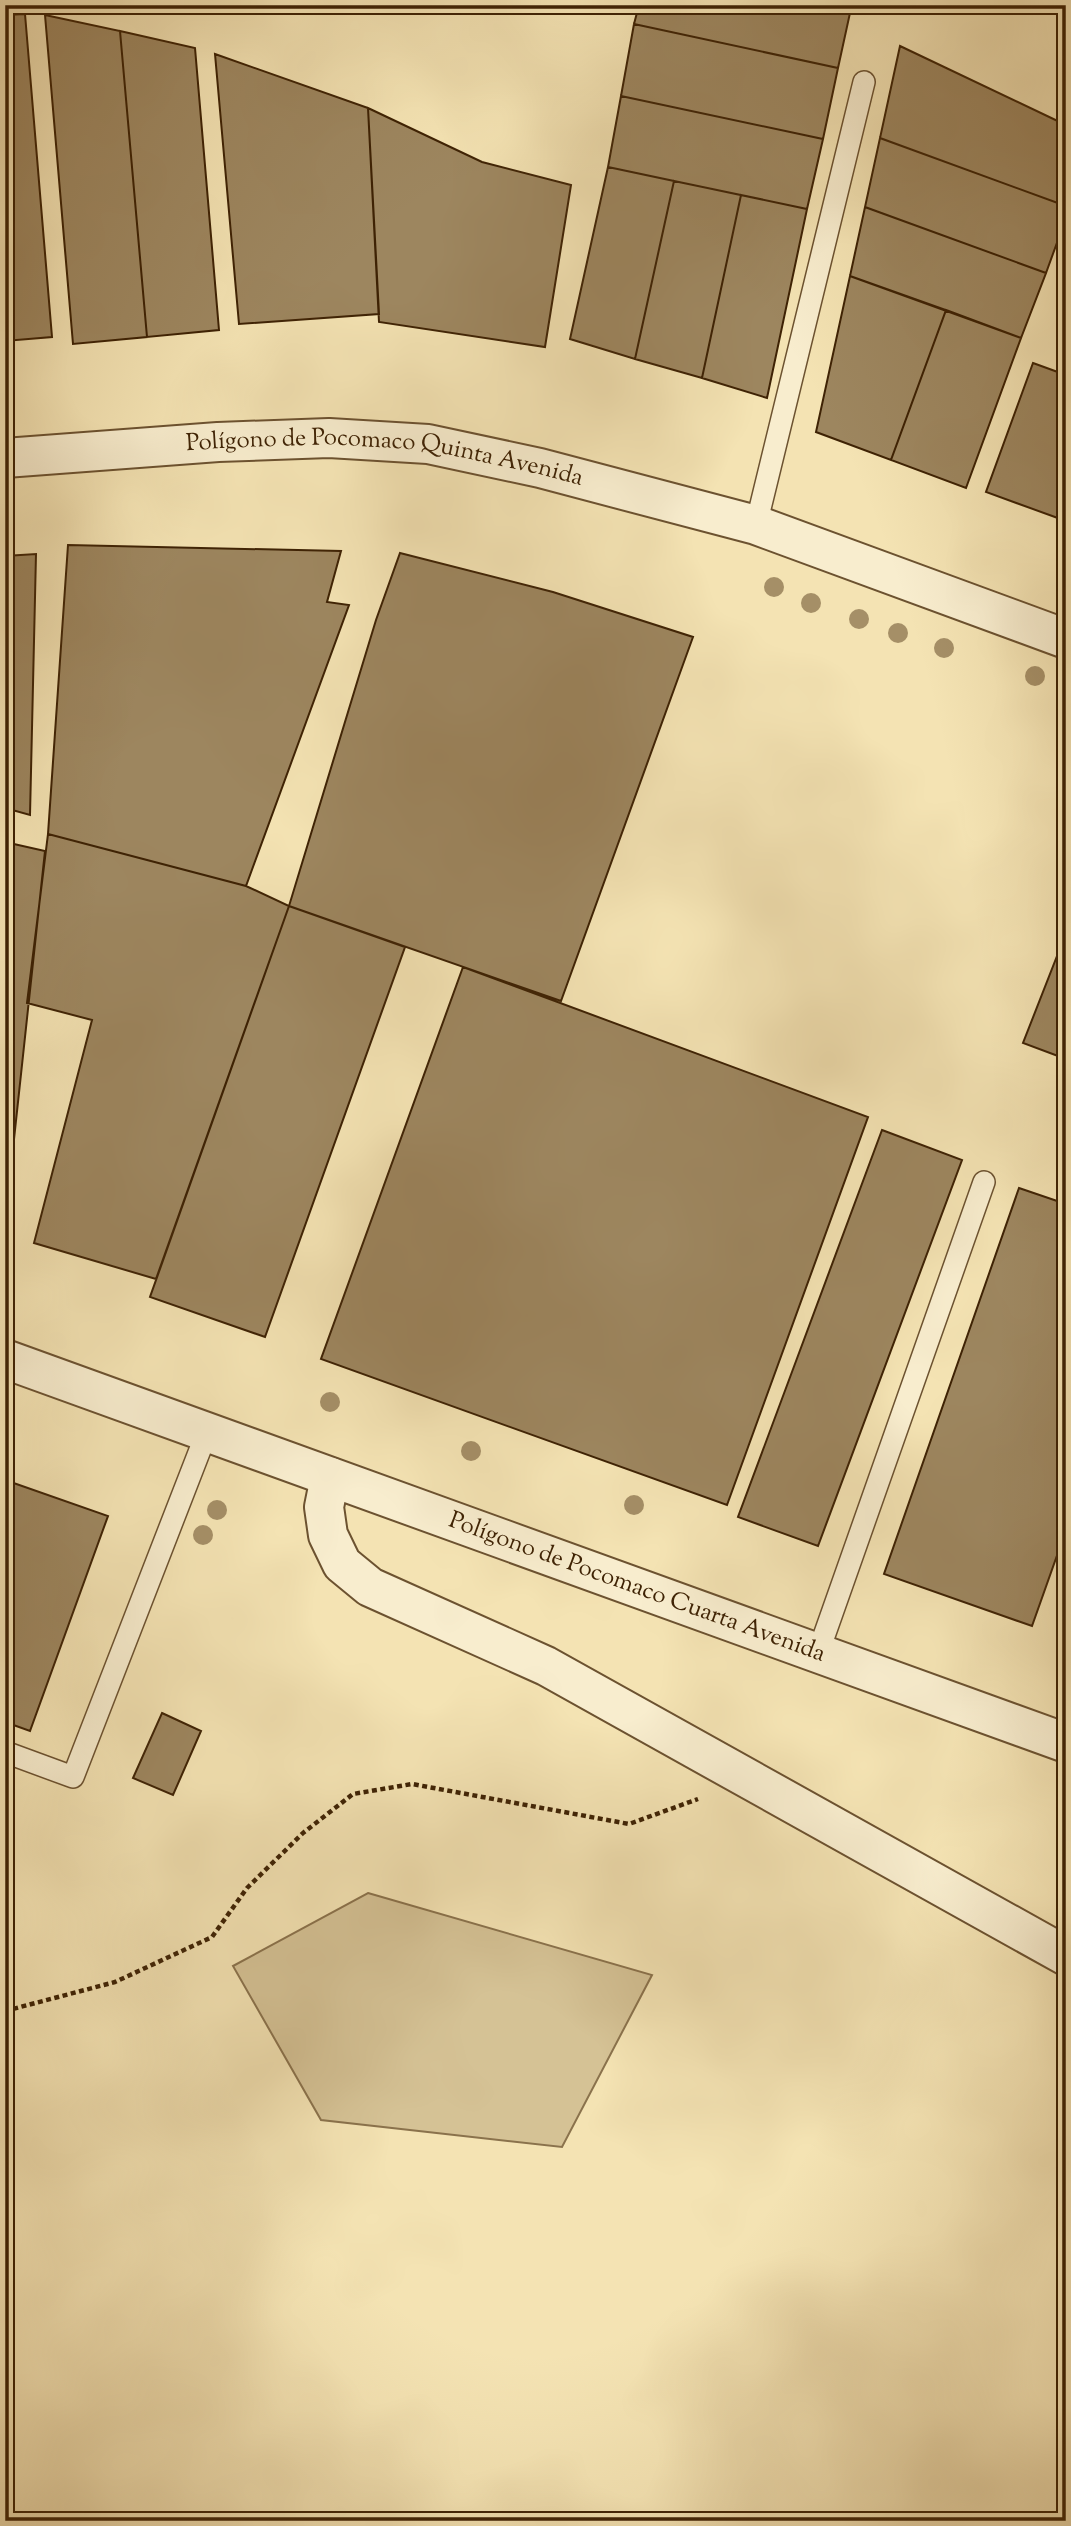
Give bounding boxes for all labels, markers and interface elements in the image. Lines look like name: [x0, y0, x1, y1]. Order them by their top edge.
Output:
street label: Polígono de Pocomaco Quinta Avenida: [185, 421, 587, 496]
street label: Polígono de Pocomaco Cuarta Avenida: [444, 1504, 830, 1672]

